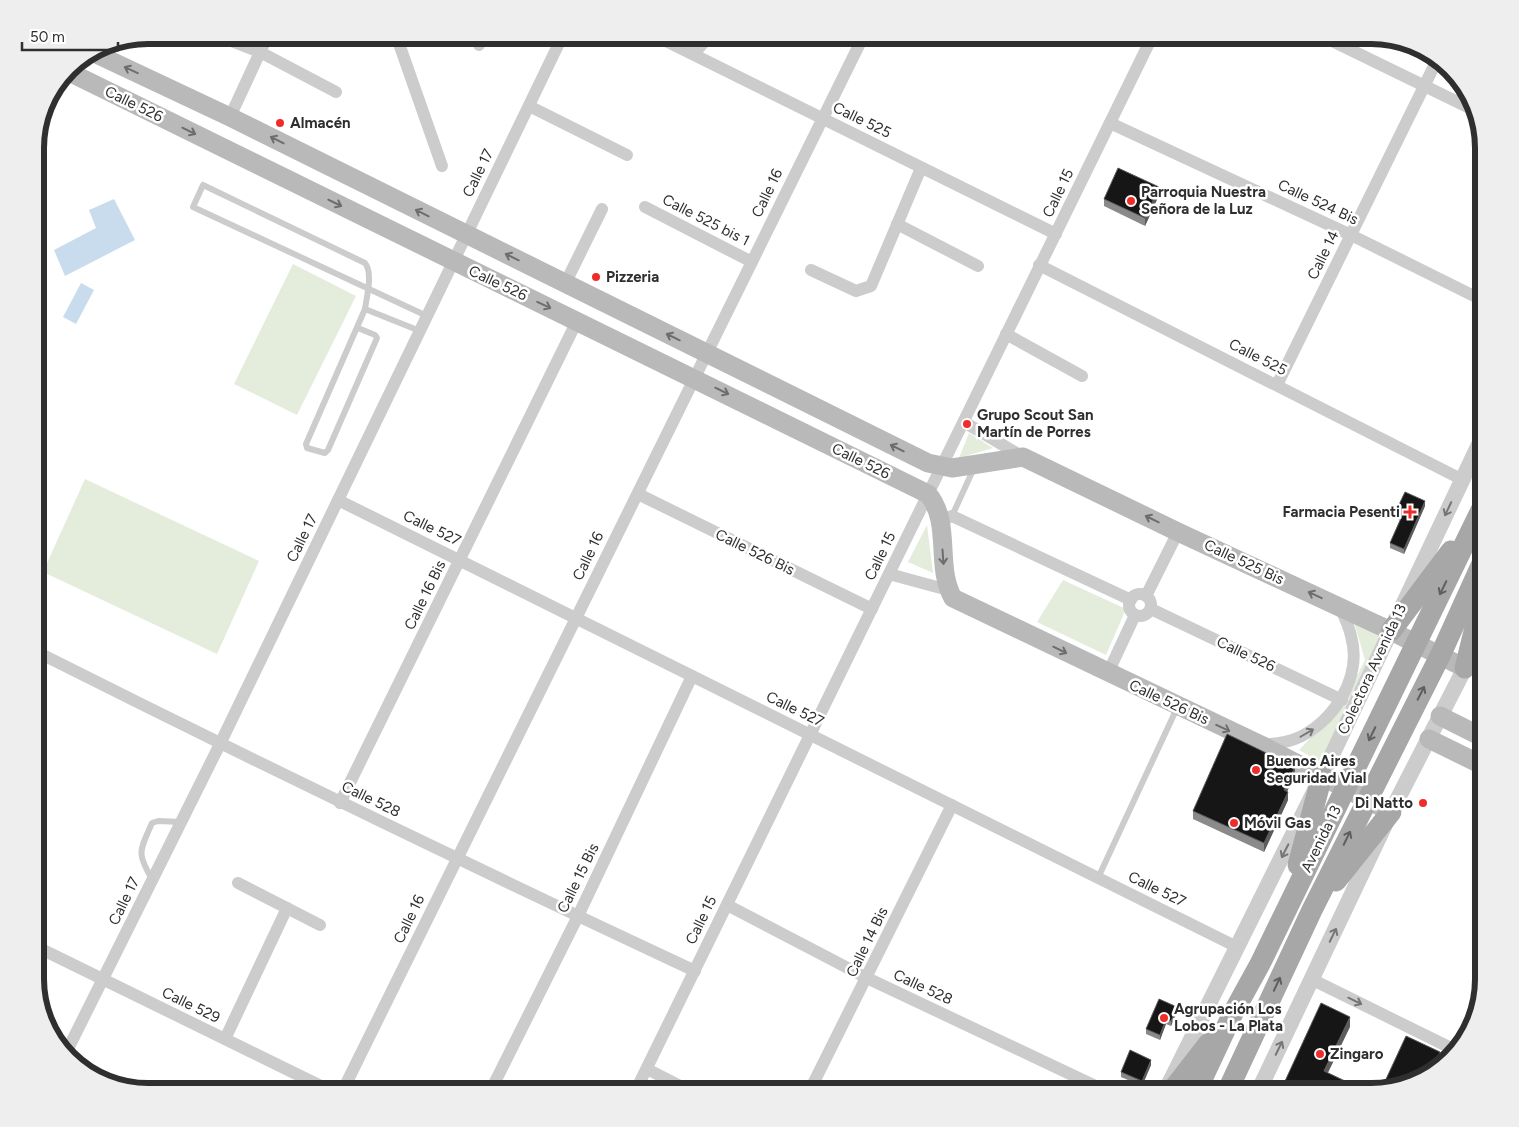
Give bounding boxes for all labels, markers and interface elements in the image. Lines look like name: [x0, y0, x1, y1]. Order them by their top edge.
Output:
scale bar: [22, 20, 119, 52]
text: 50 m: [30, 28, 65, 46]
one-way arrow: [124, 65, 139, 74]
street label: Calle 526: [102, 82, 166, 126]
street label: Calle 525: [830, 98, 894, 142]
place label: Almacén: [290, 114, 351, 132]
marker: Almacén: [274, 117, 286, 129]
one-way arrow: [182, 126, 197, 136]
one-way arrow: [270, 135, 285, 145]
street label: Calle 17: [459, 146, 497, 200]
street label: Calle 16: [748, 165, 787, 220]
street label: Calle 15: [1039, 166, 1077, 220]
street label: Calle 524 Bis: [1275, 176, 1361, 228]
place label: Parroquia Nuestra Señora de la Luz: [1141, 183, 1266, 218]
street label: Calle 525 bis 1: [659, 190, 753, 250]
marker: Parroquia Nuestra Señora de la Luz: [1125, 195, 1137, 207]
one-way arrow: [327, 199, 342, 208]
one-way arrow: [415, 208, 430, 217]
street label: Calle 14: [1303, 227, 1343, 283]
one-way arrow: [504, 252, 519, 262]
street label: Calle 526: [466, 262, 531, 305]
place label: Pizzeria: [606, 268, 659, 286]
marker: Pizzeria: [590, 271, 602, 283]
one-way arrow: [536, 301, 551, 310]
one-way arrow: [666, 331, 681, 341]
street label: Calle 525: [1226, 335, 1290, 379]
one-way arrow: [714, 387, 729, 396]
place label: Grupo Scout San Martín de Porres: [977, 406, 1093, 441]
marker: Grupo Scout San Martín de Porres: [961, 418, 973, 430]
street label: Calle 526: [829, 439, 893, 483]
one-way arrow: [890, 443, 905, 452]
one-way arrow: [1442, 501, 1452, 516]
place label: Farmacia Pesenti: [1282, 503, 1400, 521]
street label: Calle 527: [400, 506, 464, 550]
marker: Farmacia Pesenti: [1404, 506, 1416, 518]
street label: Calle 17: [283, 511, 321, 565]
one-way arrow: [1145, 514, 1160, 523]
street label: Calle 526 Bis: [712, 525, 798, 579]
street label: Calle 16: [569, 528, 608, 583]
street label: Calle 15: [861, 529, 899, 583]
street label: Calle 525 Bis: [1201, 536, 1287, 588]
one-way arrow: [938, 549, 947, 565]
street label: Calle 16 Bis: [400, 557, 450, 633]
one-way arrow: [1438, 580, 1447, 595]
one-way arrow: [1308, 590, 1323, 600]
street label: Colectora Avenida 13: [1334, 601, 1410, 737]
street label: Calle 526: [1214, 633, 1279, 676]
one-way arrow: [1053, 646, 1068, 656]
street label: Calle 526 Bis: [1126, 676, 1212, 728]
one-way arrow: [1417, 686, 1426, 701]
street label: Calle 527: [763, 687, 827, 731]
one-way arrow: [1215, 723, 1230, 733]
one-way arrow: [1300, 727, 1314, 737]
one-way arrow: [1367, 727, 1377, 742]
place label: Buenos Aires Seguridad Vial: [1266, 752, 1366, 787]
marker: Buenos Aires Seguridad Vial: [1250, 764, 1262, 776]
street label: Calle 528: [339, 777, 403, 821]
place label: Di Natto: [1355, 794, 1413, 812]
marker: Di Natto: [1417, 797, 1429, 809]
street label: Avenida 13: [1297, 803, 1345, 875]
place label: Móvil Gas: [1244, 814, 1311, 832]
marker: Móvil Gas: [1228, 817, 1240, 829]
one-way arrow: [1343, 831, 1353, 846]
street label: Calle 15 Bis: [553, 840, 603, 916]
one-way arrow: [1279, 843, 1289, 858]
street label: Calle 527: [1125, 867, 1189, 911]
street label: Calle 17: [105, 874, 143, 928]
street label: Calle 16: [390, 891, 429, 946]
street label: Calle 15: [682, 893, 720, 947]
street label: Calle 14 Bis: [842, 904, 892, 980]
one-way arrow: [1328, 928, 1338, 943]
street label: Calle 528: [891, 965, 955, 1009]
one-way arrow: [1273, 977, 1282, 992]
street label: Calle 529: [159, 983, 223, 1027]
one-way arrow: [1347, 997, 1362, 1006]
place label: Agrupación Los Lobos - La Plata: [1174, 1000, 1283, 1035]
marker: Agrupación Los Lobos - La Plata: [1158, 1012, 1170, 1024]
one-way arrow: [1274, 1041, 1284, 1056]
place label: Zingaro: [1330, 1045, 1384, 1063]
marker: Zingaro: [1314, 1048, 1326, 1060]

